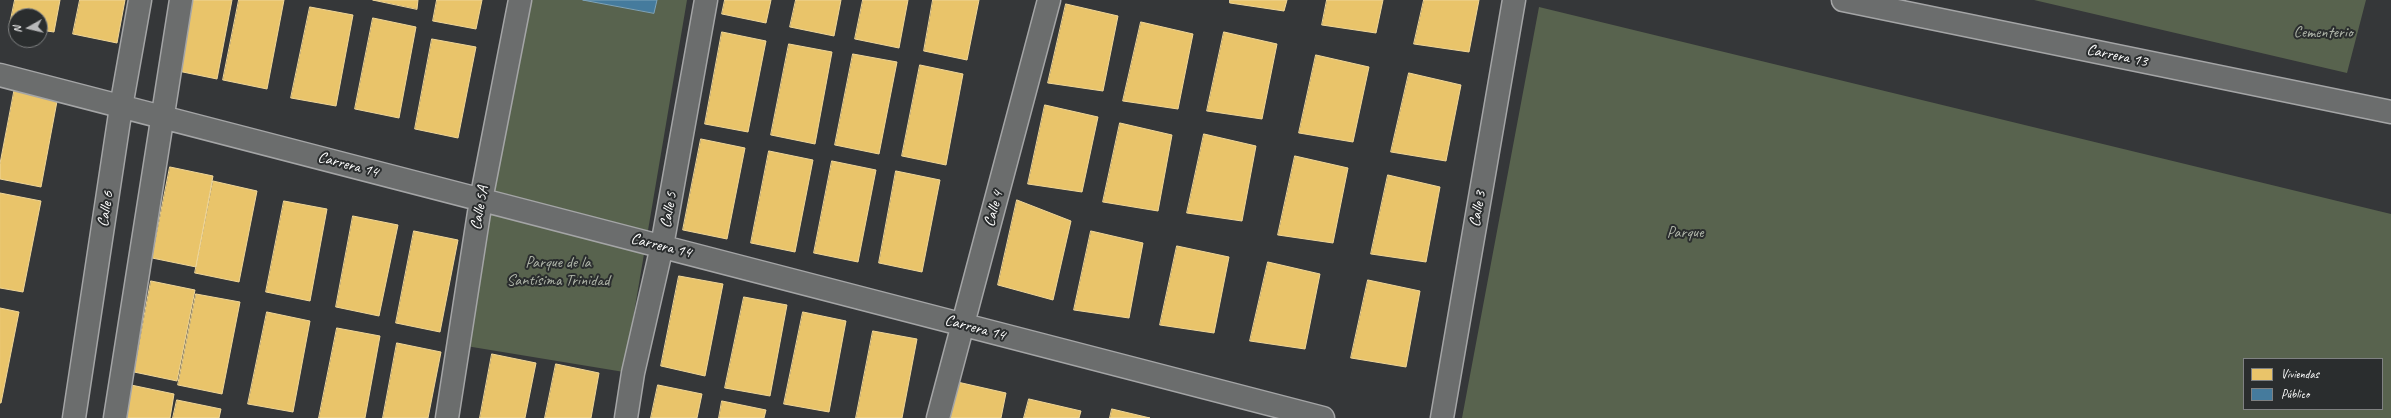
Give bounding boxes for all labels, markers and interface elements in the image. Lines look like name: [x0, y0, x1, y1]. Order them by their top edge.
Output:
north arrow: [8, 8, 48, 48]
park label: Cementerio: [2293, 23, 2353, 43]
text: N: [10, 25, 25, 34]
street label: Carrera 13: [2085, 40, 2149, 72]
street label: Carrera 14: [316, 148, 380, 182]
street label: Calle 5A: [467, 185, 493, 231]
street label: Calle 4: [980, 189, 1008, 229]
street label: Calle 3: [1465, 189, 1491, 229]
street label: Calle 6: [94, 190, 118, 228]
street label: Calle 5: [656, 190, 682, 230]
park label: Parque: [1667, 223, 1703, 243]
street label: Carrera 14: [629, 229, 693, 263]
park label: Parque de la Santísima Trinidad: [507, 253, 609, 291]
street label: Carrera 14: [943, 311, 1007, 345]
legend: [2243, 358, 2383, 410]
text: Viviendas: [2281, 366, 2319, 382]
text: Público: [2281, 386, 2309, 402]

